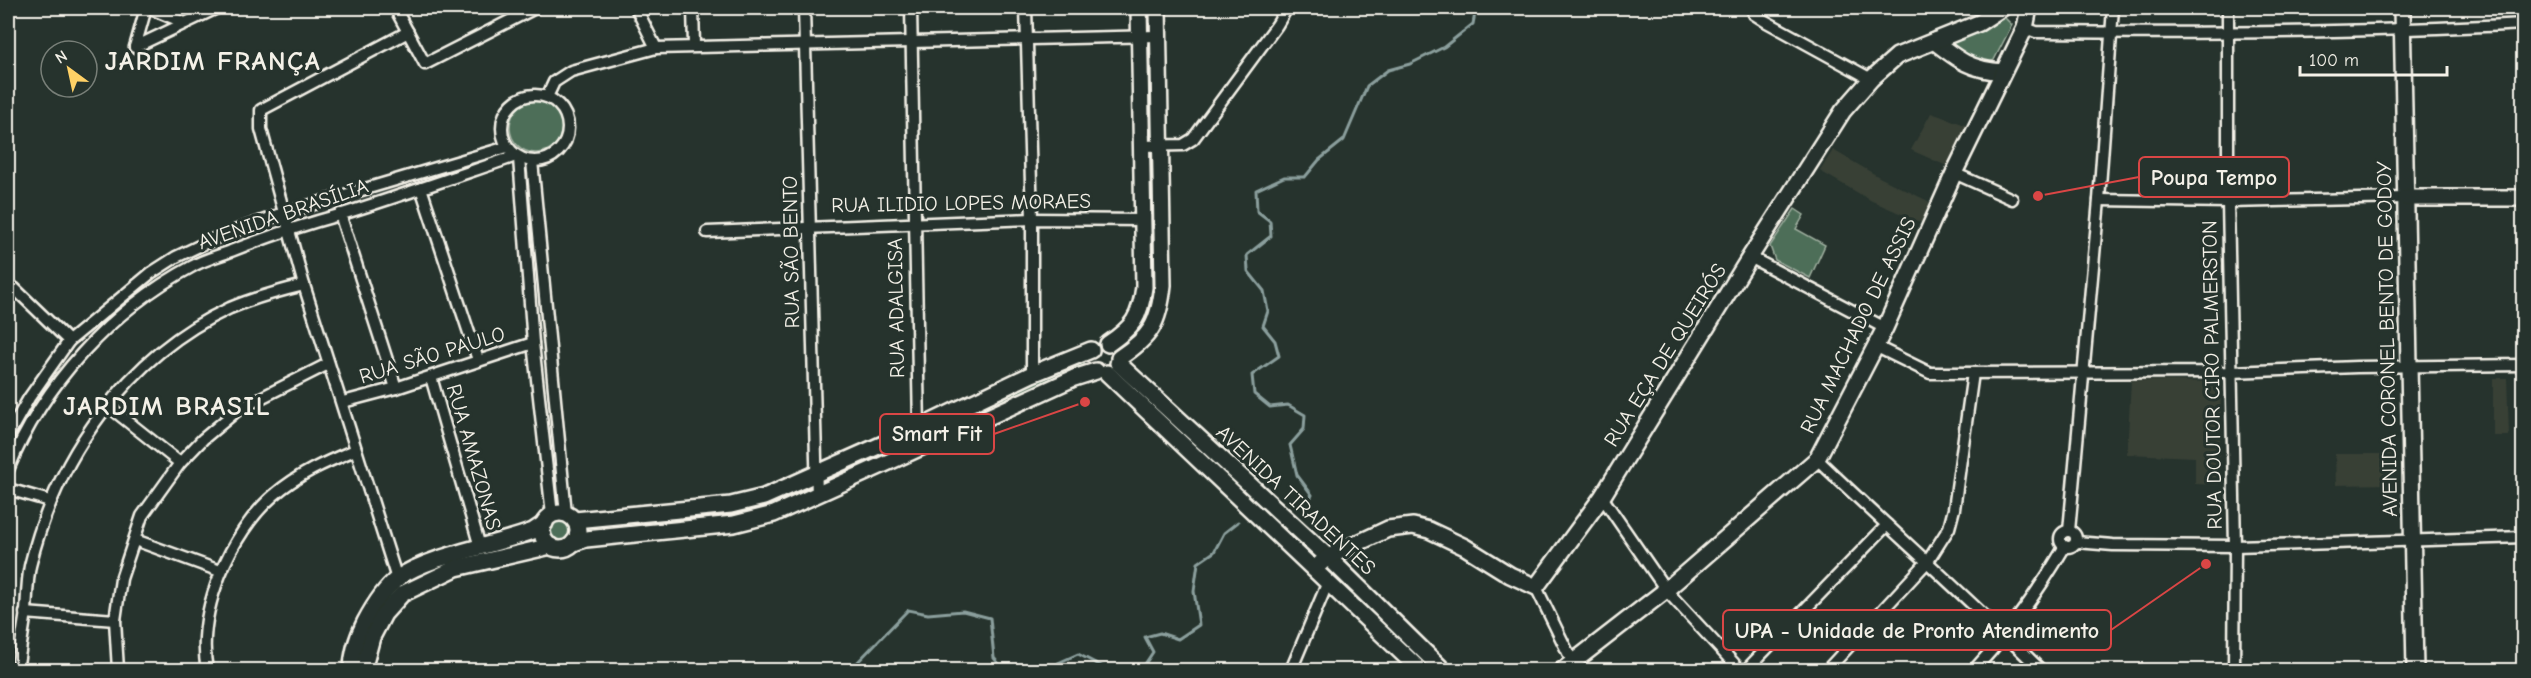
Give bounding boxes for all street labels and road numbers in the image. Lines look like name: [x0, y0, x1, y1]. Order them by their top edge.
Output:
street label: AVENIDA CORONEL BENTO DE GODOY: [2372, 160, 2402, 517]
street label: AVENIDA BRASÍLIA: [195, 174, 371, 254]
street label: RUA SÃO BENTO: [778, 175, 804, 329]
street label: RUA ILIDIO LOPES MORAES: [831, 189, 1091, 217]
street label: RUA MACHADO DE ASSIS: [1795, 213, 1921, 437]
street label: RUA DOUTOR CIRO PALMERSTON: [2197, 220, 2227, 530]
street label: RUA ADALGISA: [883, 238, 909, 378]
street label: RUA EÇA DE QUEIRÓS: [1599, 259, 1731, 451]
street label: RUA SÃO PAULO: [356, 321, 508, 389]
street label: RUA AMAZONAS: [442, 381, 506, 533]
street label: AVENIDA TIRADENTES: [1212, 420, 1380, 580]

